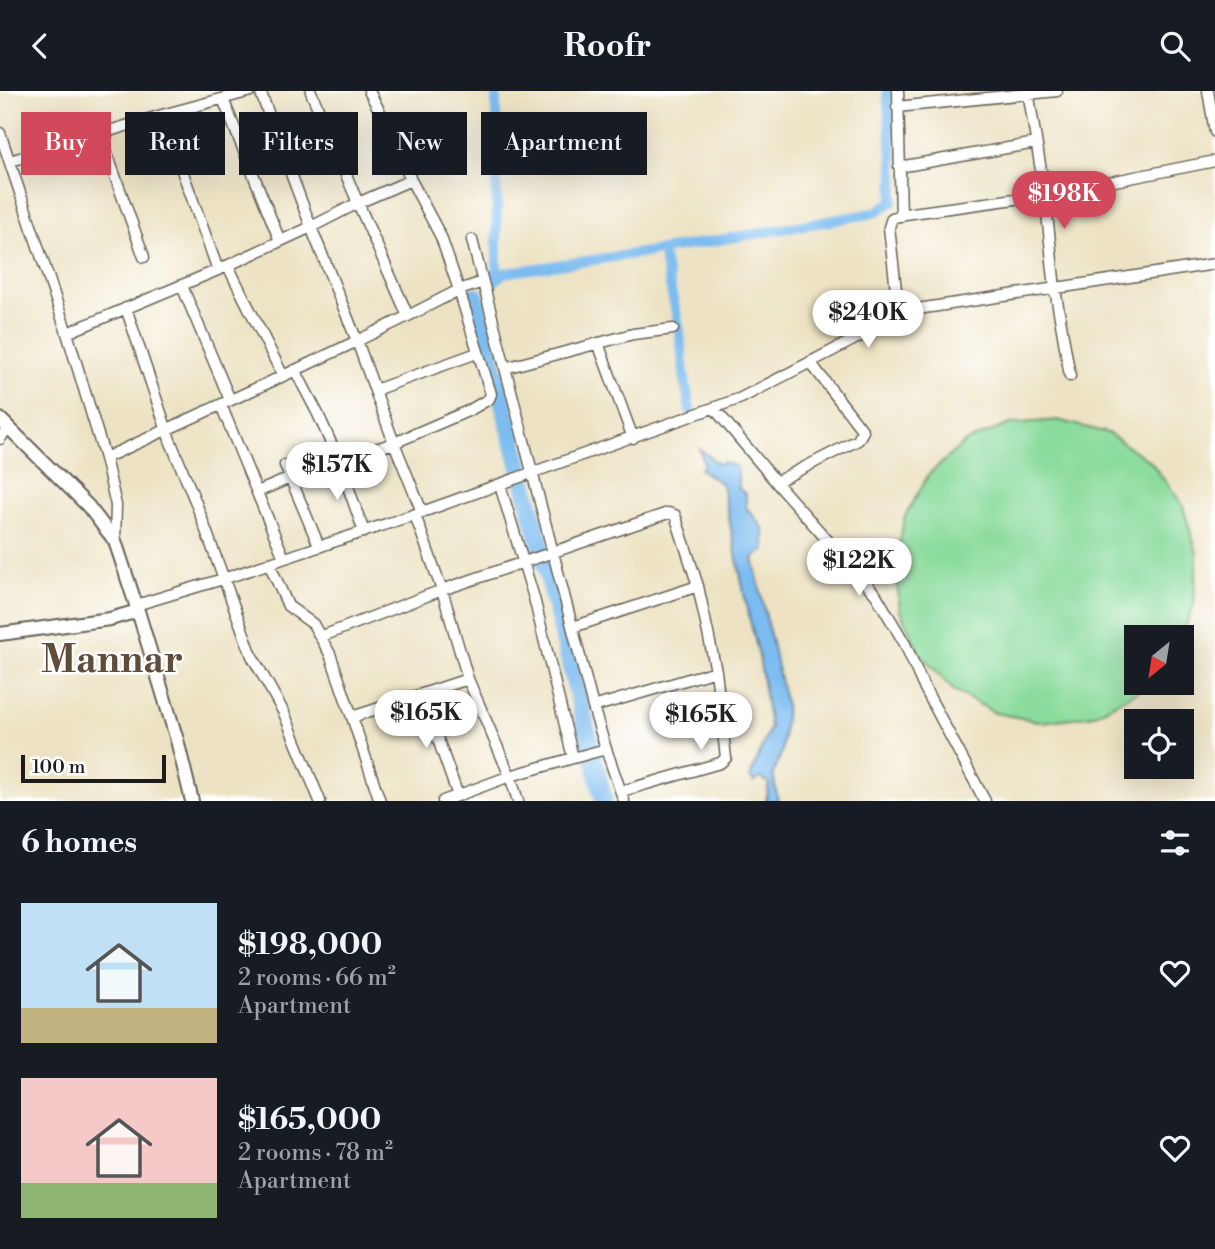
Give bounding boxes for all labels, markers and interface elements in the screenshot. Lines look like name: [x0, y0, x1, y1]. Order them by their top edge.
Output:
text: Roofr: [564, 26, 651, 66]
icon: back: [21, 27, 59, 65]
icon: search: [1156, 27, 1194, 65]
chip: Buy: [21, 112, 111, 175]
chip: Rent: [125, 112, 225, 175]
chip: Filters: [239, 112, 358, 175]
chip: New: [372, 112, 467, 175]
chip: Apartment: [481, 112, 647, 175]
pin: $198K: [1015, 171, 1113, 231]
text: $198K: [1028, 180, 1100, 208]
pin: $240K: [819, 291, 917, 350]
text: $240K: [828, 299, 908, 327]
pin: $157K: [288, 443, 386, 502]
text: $157K: [302, 451, 372, 479]
pin: $122K: [810, 539, 908, 598]
text: $122K: [823, 547, 895, 575]
north arrow: [1124, 625, 1194, 695]
map controls: [1124, 625, 1194, 779]
district label: Mannar: [41, 637, 183, 684]
pin: $165K: [377, 691, 475, 750]
pin: $165K: [652, 693, 750, 752]
text: $165K: [390, 699, 462, 727]
text: $165K: [665, 701, 737, 729]
button: locate: [1124, 709, 1194, 779]
scale bar: [21, 752, 166, 784]
text: 100 m: [32, 755, 85, 779]
text: 6 homes: [21, 824, 137, 862]
icon: filters: [1156, 824, 1194, 862]
text: $198,000: [238, 926, 382, 964]
icon: home: [77, 931, 161, 1015]
icon: heart: [1156, 954, 1194, 992]
text: 2 rooms · 66 m²: [238, 964, 396, 992]
text: Apartment: [238, 992, 351, 1020]
text: $165,000: [238, 1101, 381, 1139]
icon: home: [77, 1106, 161, 1190]
icon: heart: [1156, 1129, 1194, 1167]
text: 2 rooms · 78 m²: [238, 1139, 393, 1167]
text: Apartment: [238, 1167, 351, 1195]

